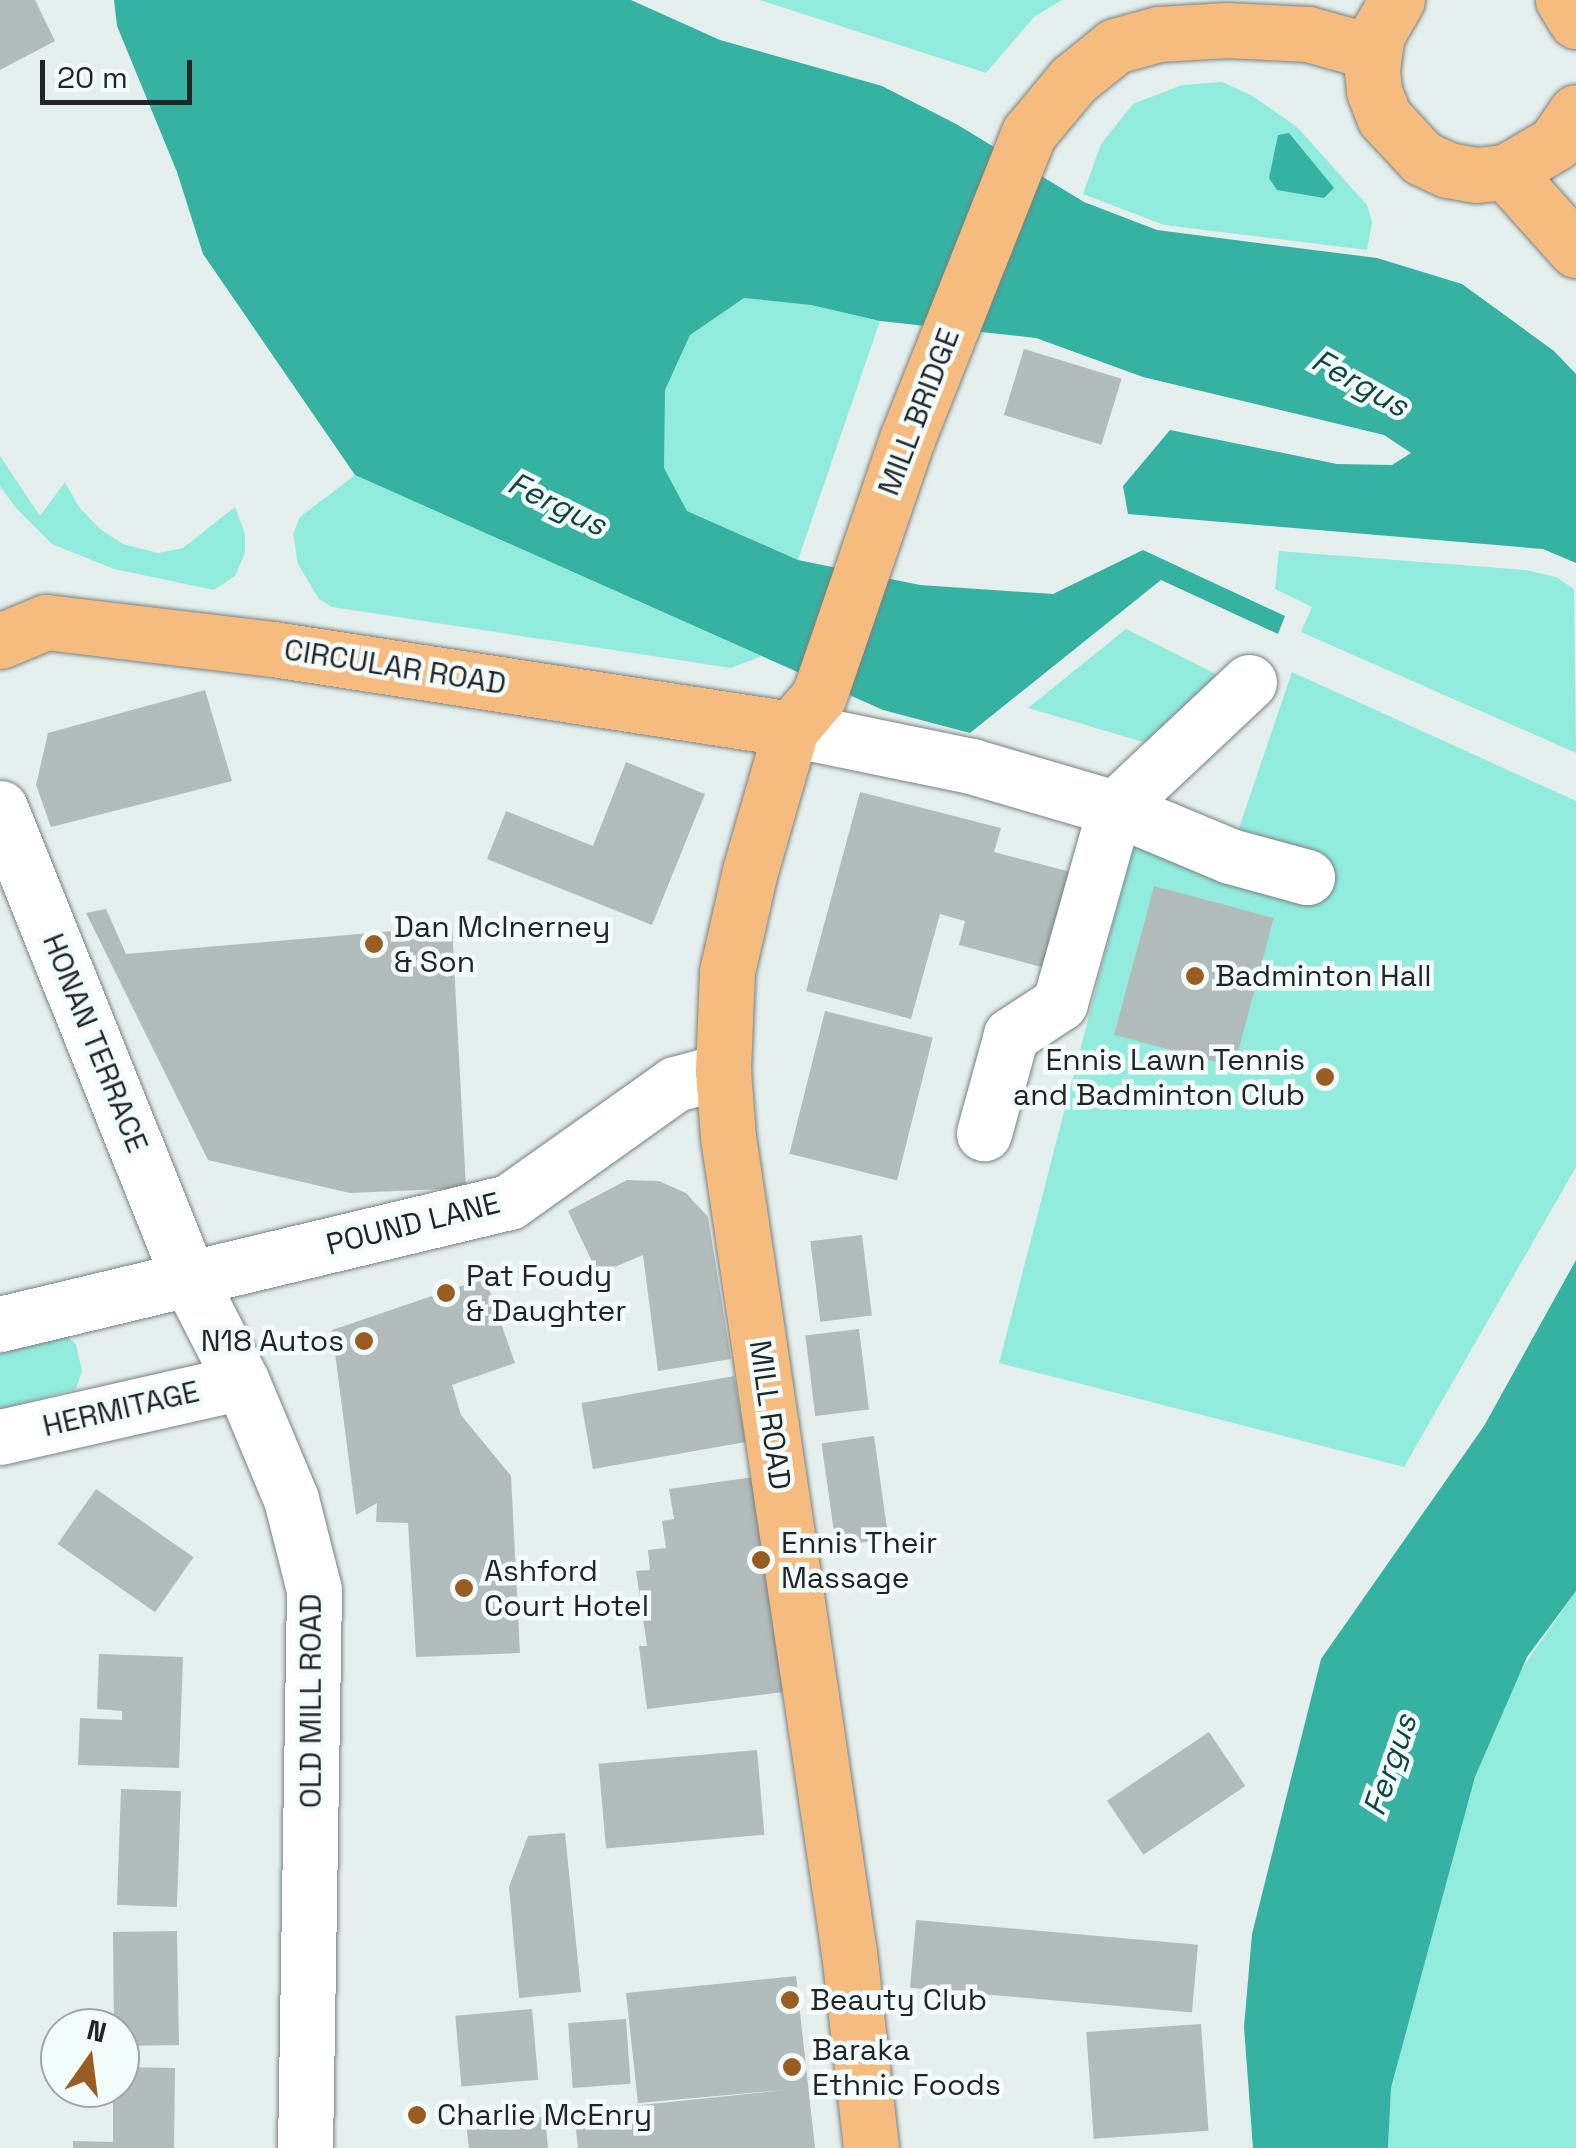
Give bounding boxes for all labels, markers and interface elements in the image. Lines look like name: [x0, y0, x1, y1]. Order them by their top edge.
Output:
scale bar: [45, 40, 198, 102]
text: 20 m: [57, 58, 128, 97]
street label: MILL BRIDGE: [871, 323, 967, 501]
water label: Fergus: [1305, 341, 1415, 425]
water label: Fergus: [502, 464, 612, 544]
street label: CIRCULAR ROAD: [281, 632, 509, 702]
place label: Dan McInerney & Son: [394, 909, 610, 980]
street label: HONAN TERRACE: [35, 928, 155, 1158]
marker: Dan McInerney & Son: [363, 933, 385, 955]
place label: Badminton Hall: [1215, 958, 1432, 994]
marker: Badminton Hall: [1184, 965, 1206, 987]
place label: Ennis Lawn Tennis and Badminton Club: [1013, 1042, 1305, 1112]
marker: Ennis Lawn Tennis and Badminton Club: [1314, 1066, 1336, 1088]
street label: POUND LANE: [322, 1185, 504, 1263]
place label: Pat Foudy & Daughter: [466, 1258, 627, 1328]
marker: Pat Foudy & Daughter: [435, 1282, 457, 1304]
place label: N18 Autos: [200, 1323, 344, 1359]
marker: N18 Autos: [353, 1330, 375, 1352]
street label: MILL ROAD: [742, 1338, 798, 1492]
street label: HERMITAGE: [39, 1374, 203, 1444]
place label: Ennis Their Massage: [781, 1525, 938, 1596]
marker: Ennis Their Massage: [750, 1549, 772, 1571]
place label: Ashford Court Hotel: [484, 1553, 649, 1624]
marker: Ashford Court Hotel: [453, 1577, 475, 1599]
street label: OLD MILL ROAD: [293, 1593, 329, 1809]
water label: Fergus: [1355, 1709, 1425, 1821]
place label: Beauty Club: [810, 1982, 987, 2018]
marker: Beauty Club: [779, 1989, 801, 2011]
north arrow: [40, 2008, 140, 2108]
text: N: [83, 2011, 110, 2051]
place label: Baraka Ethnic Foods: [812, 2032, 1001, 2102]
marker: Baraka Ethnic Foods: [781, 2056, 803, 2078]
place label: Charlie McEnry: [437, 2097, 652, 2133]
marker: Charlie McEnry: [406, 2104, 428, 2126]

